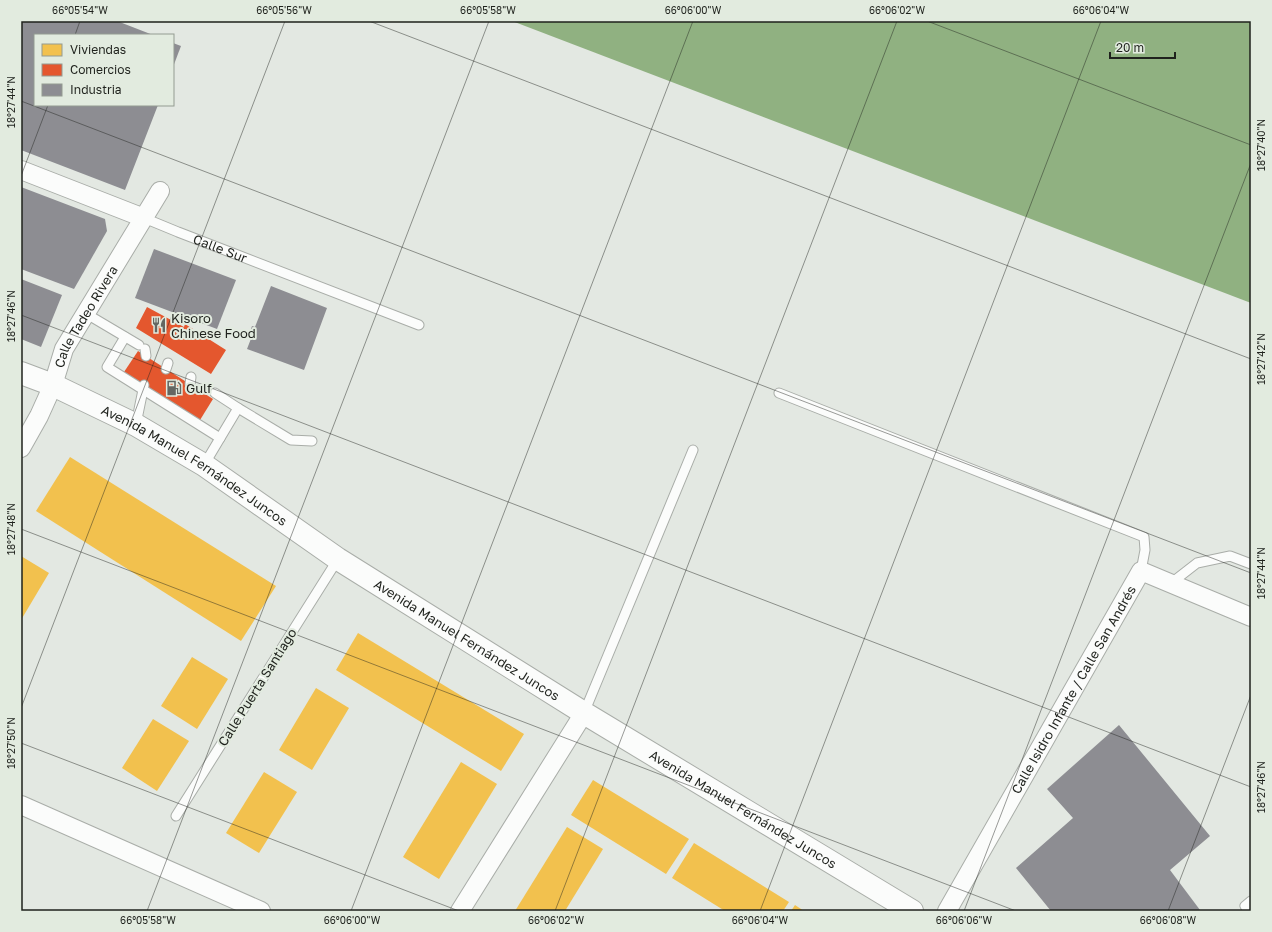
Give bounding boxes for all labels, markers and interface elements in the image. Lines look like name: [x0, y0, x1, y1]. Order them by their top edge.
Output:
text: 66°05'54"W: [52, 4, 108, 16]
text: 66°05'56"W: [256, 4, 312, 16]
text: 66°05'58"W: [460, 4, 516, 16]
text: 66°06'00"W: [665, 4, 722, 16]
text: 66°06'02"W: [869, 4, 925, 16]
text: 66°06'04"W: [1073, 4, 1130, 16]
legend: [34, 34, 174, 106]
scale bar: [1110, 34, 1175, 60]
text: 20 m: [1116, 40, 1144, 55]
text: Viviendas: [70, 42, 126, 57]
text: Comercios: [70, 62, 131, 77]
text: 18°27'44"N: [5, 76, 17, 128]
text: Industria: [70, 82, 122, 97]
text: 18°27'40"N: [1255, 119, 1267, 171]
street label: Calle Sur: [191, 231, 249, 266]
street label: Calle Tadeo Rivera: [51, 263, 121, 370]
text: 18°27'46"N: [5, 290, 17, 342]
place label: Kisoro Chinese Food: [171, 310, 256, 341]
restaurant icon: Kisoro Chinese Food: [150, 316, 168, 334]
text: 18°27'42"N: [1255, 333, 1267, 385]
fuel station icon: Gulf: [165, 379, 183, 397]
place label: Gulf: [186, 380, 212, 396]
street label: Avenida Manuel Fernández Juncos: [99, 402, 290, 529]
text: 18°27'48"N: [5, 503, 17, 555]
text: 18°27'44"N: [1255, 547, 1267, 599]
street label: Avenida Manuel Fernández Juncos: [371, 576, 563, 704]
street label: Calle Isidro Infante / Calle San Andrés: [1008, 582, 1139, 797]
street label: Calle Puerta Santiago: [214, 625, 300, 749]
text: 18°27'50"N: [5, 717, 17, 769]
street label: Avenida Manuel Fernández Juncos: [647, 746, 840, 872]
text: 18°27'46"N: [1255, 761, 1267, 813]
text: 66°05'58"W: [120, 914, 176, 926]
text: 66°06'00"W: [324, 914, 381, 926]
text: 66°06'02"W: [528, 914, 584, 926]
text: 66°06'04"W: [732, 914, 789, 926]
text: 66°06'06"W: [936, 914, 993, 926]
text: 66°06'08"W: [1140, 914, 1197, 926]

